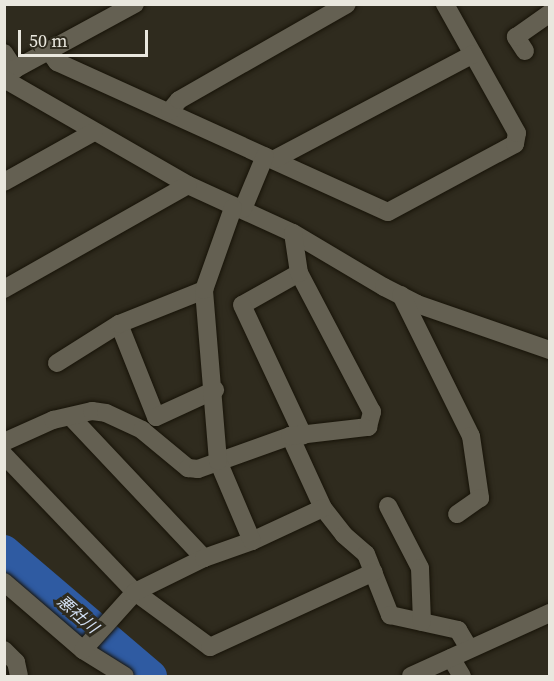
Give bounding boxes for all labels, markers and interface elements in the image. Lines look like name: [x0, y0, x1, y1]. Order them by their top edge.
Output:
scale bar: [21, 18, 152, 56]
text: 50 m: [29, 28, 67, 53]
water label: 悪社川: [54, 591, 102, 637]

